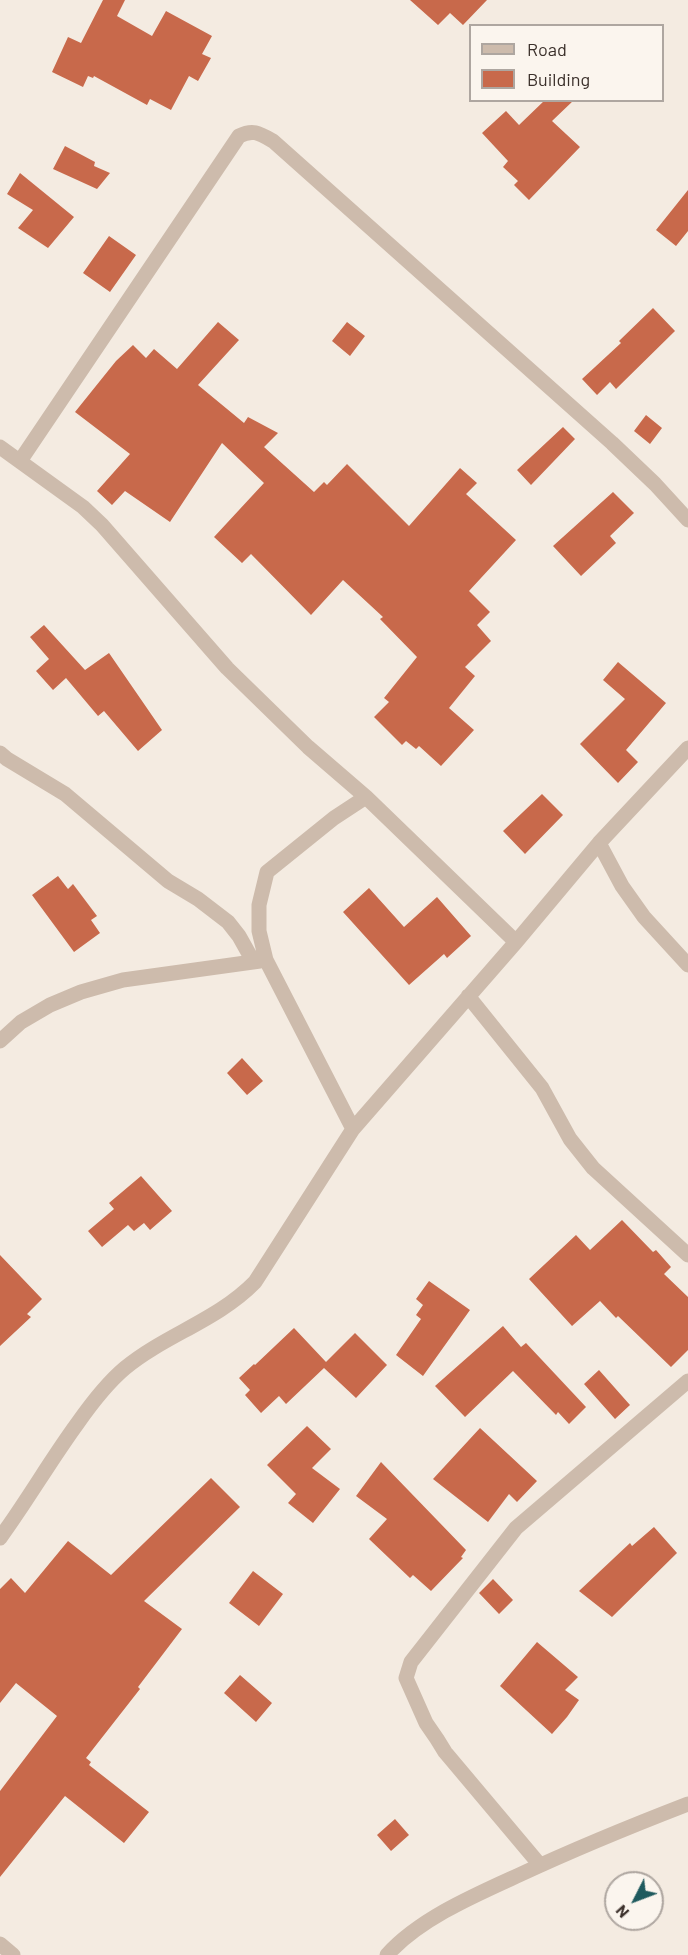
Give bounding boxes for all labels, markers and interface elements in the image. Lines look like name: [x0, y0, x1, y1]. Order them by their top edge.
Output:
legend: [469, 24, 664, 102]
text: Road: [527, 38, 567, 60]
text: Building: [527, 68, 590, 90]
north arrow: [604, 1871, 664, 1931]
text: N: [611, 1902, 632, 1922]

